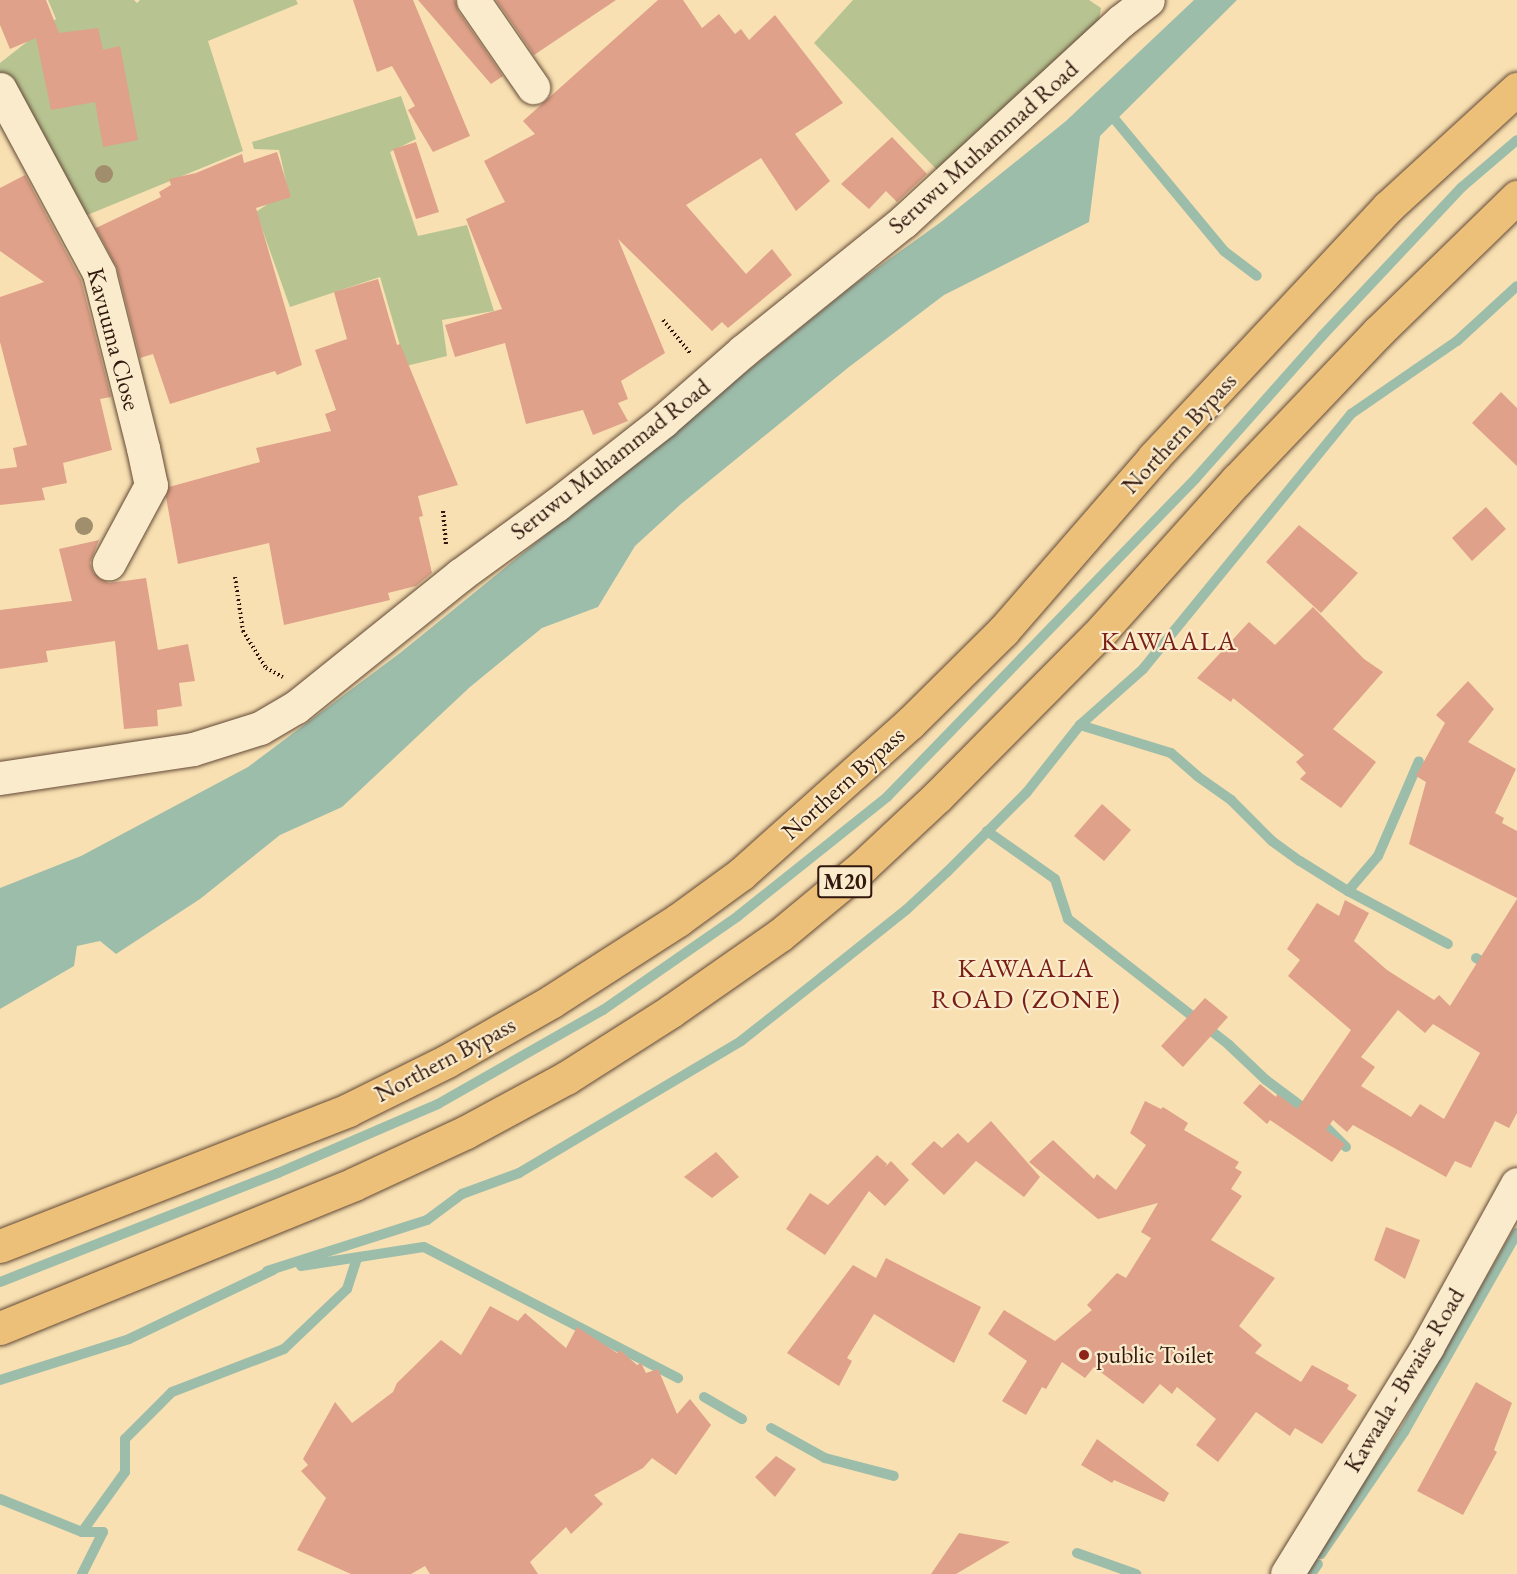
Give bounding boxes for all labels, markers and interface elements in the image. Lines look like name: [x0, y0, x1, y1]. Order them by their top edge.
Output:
street label: Seruwu Muhammad Road: [882, 54, 1084, 240]
street label: Kavuuma Close: [81, 265, 147, 413]
street label: Northern Bypass: [1116, 366, 1242, 500]
street label: Seruwu Muhammad Road: [504, 372, 716, 546]
district label: KAWAALA: [1101, 625, 1237, 657]
street label: Northern Bypass: [776, 720, 910, 846]
road number: M20: [816, 863, 874, 901]
district label: KAWAALA ROAD (ZONE): [931, 951, 1121, 1014]
street label: Northern Bypass: [370, 1010, 520, 1108]
street label: Kawaala - Bwaise Road: [1338, 1283, 1470, 1477]
place label: public Toilet: [1096, 1341, 1213, 1369]
marker: public Toilet: [1077, 1348, 1091, 1362]

